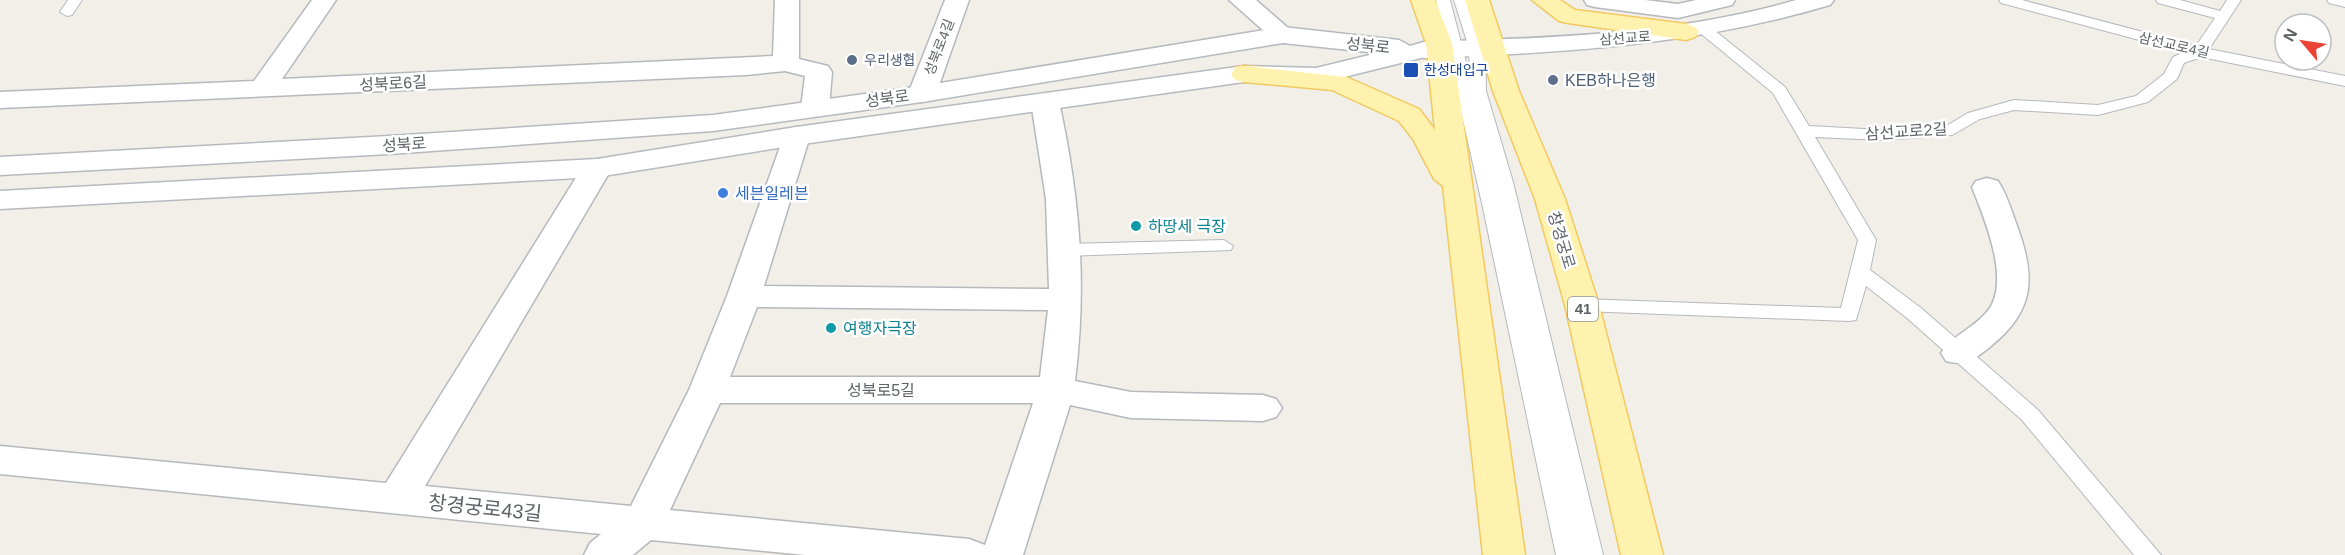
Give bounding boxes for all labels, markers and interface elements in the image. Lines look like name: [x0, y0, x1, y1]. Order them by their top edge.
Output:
north arrow: [2273, 12, 2333, 72]
street label: 성북로4길: [921, 16, 957, 78]
text: N: [2280, 26, 2301, 44]
street label: 삼선교로: [1599, 28, 1651, 48]
street label: 삼선교로4길: [2137, 29, 2211, 61]
street label: 성북로: [1345, 35, 1391, 56]
place label: 우리생협: [864, 52, 916, 68]
marker: 우리생협: [845, 53, 859, 67]
marker: 한성대입구: [1402, 61, 1420, 79]
place label: 한성대입구: [1424, 62, 1489, 78]
place label: KEB하나은행: [1565, 72, 1656, 89]
street label: 성북로6길: [359, 73, 427, 94]
marker: KEB하나은행: [1546, 73, 1560, 87]
street label: 성북로: [864, 87, 910, 110]
street label: 삼선교로2길: [1864, 120, 1948, 143]
street label: 성북로: [381, 134, 427, 155]
place label: 세븐일레븐: [735, 185, 809, 202]
marker: 세븐일레븐: [716, 186, 730, 200]
street label: 창경궁로: [1545, 210, 1578, 271]
place label: 하땅세 극장: [1148, 218, 1226, 235]
marker: 하땅세 극장: [1129, 219, 1143, 233]
road number: 41: [1568, 297, 1598, 321]
place label: 여행자극장: [843, 320, 917, 337]
marker: 여행자극장: [824, 321, 838, 335]
street label: 성북로5길: [847, 382, 915, 399]
street label: 창경궁로43길: [427, 491, 543, 525]

